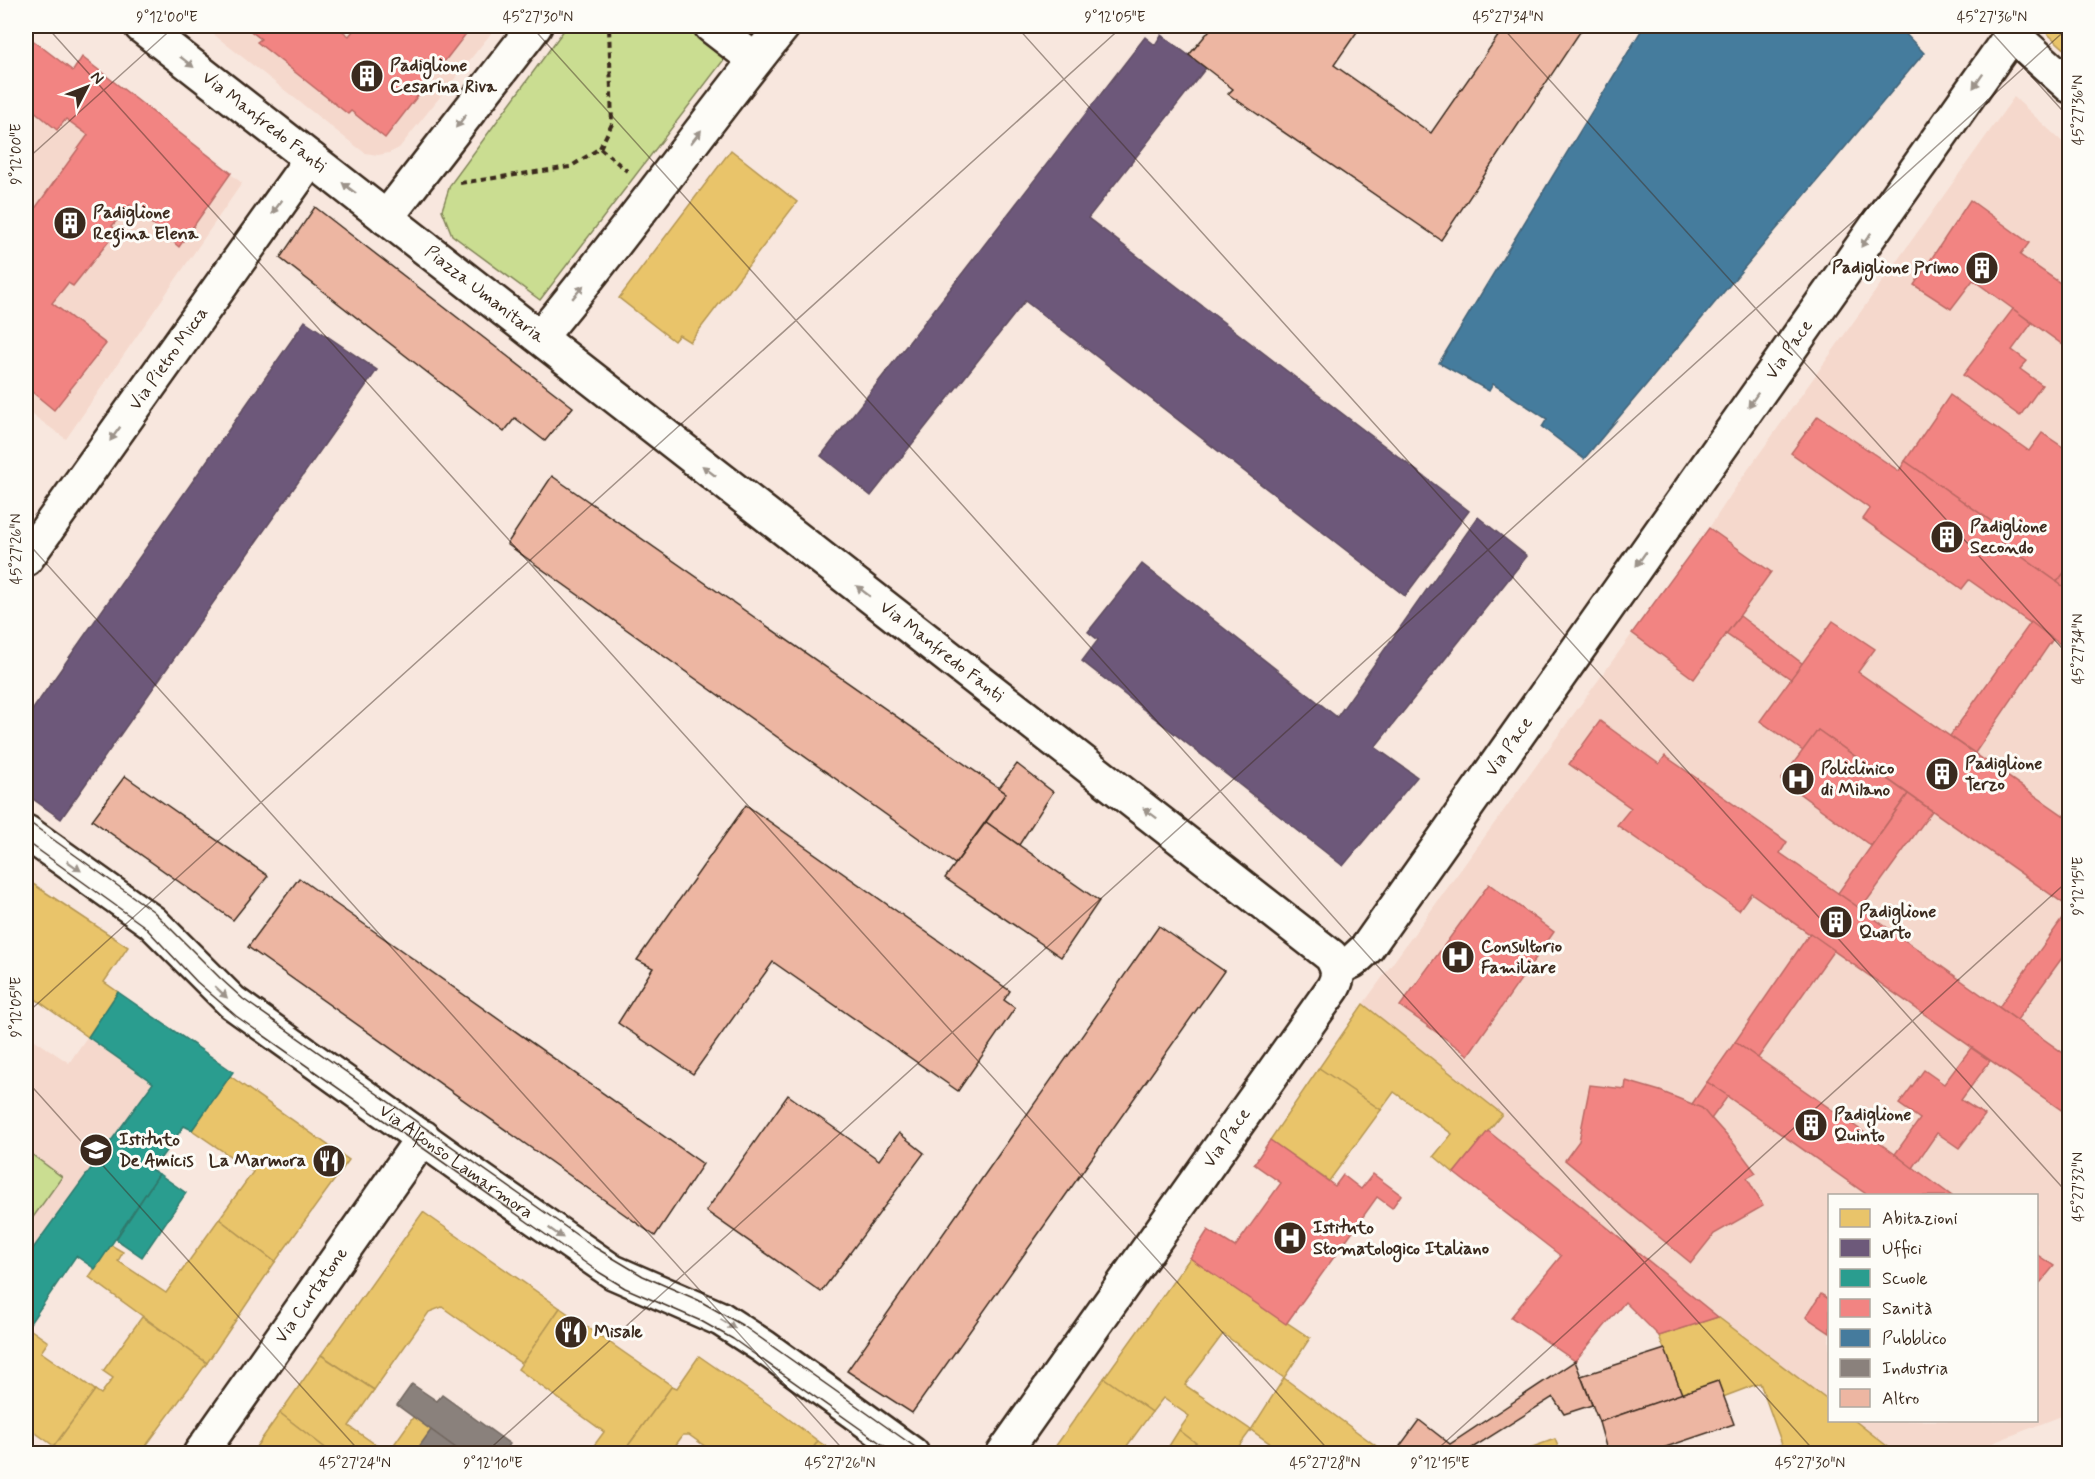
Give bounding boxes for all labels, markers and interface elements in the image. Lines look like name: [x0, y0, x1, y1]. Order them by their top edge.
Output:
text: 9°12'00"E: [136, 8, 198, 28]
text: 45°27'30"N: [503, 8, 573, 28]
text: 9°12'05"E: [1085, 8, 1146, 28]
text: 45°27'34"N: [1472, 8, 1544, 28]
text: 45°27'36"N: [1957, 8, 2027, 28]
place label: Padiglione Cesarina Riva: [390, 54, 498, 99]
one-way arrow: [179, 55, 195, 68]
north arrow: [57, 57, 117, 117]
building icon: Padiglione Cesarina Riva: [349, 58, 385, 94]
street label: Via Manfredo Fanti: [197, 66, 331, 178]
text: N: [86, 67, 108, 89]
one-way arrow: [1973, 73, 1984, 89]
text: 45°27'36"N: [2069, 75, 2089, 145]
one-way arrow: [455, 114, 467, 129]
text: 9°12'00"E: [7, 123, 27, 185]
one-way arrow: [689, 129, 702, 145]
one-way arrow: [341, 182, 357, 195]
one-way arrow: [271, 198, 283, 214]
place label: Padiglione Regina Elena: [93, 201, 199, 248]
building icon: Padiglione Regina Elena: [52, 205, 88, 241]
one-way arrow: [1860, 232, 1872, 248]
street label: Piazza Umanitaria: [420, 240, 550, 349]
building icon: Padiglione Primo: [1964, 250, 2000, 286]
place label: Padiglione Primo: [1832, 256, 1959, 282]
one-way arrow: [571, 285, 583, 300]
street label: Via Pietro Micca: [124, 302, 214, 415]
street label: Via Pace: [1760, 315, 1819, 384]
one-way arrow: [1747, 391, 1759, 407]
one-way arrow: [109, 425, 121, 441]
one-way arrow: [702, 465, 717, 477]
text: 45°27'26"N: [7, 514, 27, 584]
place label: Padiglione Secondo: [1970, 515, 2047, 560]
building icon: Padiglione Secondo: [1929, 519, 1965, 555]
one-way arrow: [1635, 551, 1647, 567]
one-way arrow: [855, 585, 871, 598]
street label: Via Manfredo Fanti: [874, 596, 1009, 708]
text: 45°27'34"N: [2069, 613, 2089, 685]
street label: Via Pace: [1480, 712, 1539, 781]
place label: Padiglione Terzo: [1965, 752, 2042, 797]
building icon: Padiglione Terzo: [1924, 756, 1960, 792]
place label: Policlinico di Milano: [1821, 757, 1894, 802]
hospital icon: Policlinico di Milano: [1780, 761, 1816, 797]
one-way arrow: [1142, 808, 1157, 820]
text: 9°12'15"E: [2069, 856, 2089, 916]
one-way arrow: [65, 860, 81, 872]
place label: Padiglione Quarto: [1859, 900, 1936, 945]
building icon: Padiglione Quarto: [1818, 904, 1854, 940]
place label: Consultorio Familiare: [1481, 935, 1562, 980]
hospital icon: Consultorio Familiare: [1440, 939, 1476, 975]
text: 9°12'05"E: [7, 976, 27, 1037]
one-way arrow: [213, 985, 228, 998]
street label: Via Alfonso Lamarmora: [374, 1099, 538, 1225]
street label: Via Pace: [1198, 1103, 1256, 1173]
place label: Padiglione Quinto: [1834, 1103, 1911, 1148]
building icon: Padiglione Quinto: [1793, 1107, 1829, 1143]
place label: Istituto De Amicis: [119, 1128, 194, 1173]
school or university icon: Istituto De Amicis: [78, 1132, 114, 1168]
restaurant icon: La Marmora: [311, 1143, 347, 1179]
place label: La Marmora: [209, 1149, 306, 1173]
text: 45°27'32"N: [2069, 1152, 2089, 1222]
legend: [1828, 1194, 2038, 1422]
text: Abitazioni: [1882, 1207, 1958, 1231]
place label: Istituto Stomatologico Italiano: [1313, 1216, 1489, 1263]
hospital icon: Istituto Stomatologico Italiano: [1272, 1220, 1308, 1256]
one-way arrow: [548, 1227, 564, 1239]
text: Uffici: [1882, 1237, 1922, 1261]
street label: Via Curtatone: [269, 1242, 354, 1348]
text: Scuole: [1882, 1267, 1928, 1291]
text: Sanità: [1882, 1297, 1933, 1321]
restaurant icon: Misale: [553, 1314, 589, 1350]
one-way arrow: [720, 1318, 736, 1329]
place label: Misale: [594, 1320, 643, 1344]
text: Pubblico: [1882, 1327, 1947, 1351]
text: Industria: [1882, 1357, 1948, 1381]
text: Altro: [1882, 1387, 1919, 1411]
text: 45°27'24"N: [319, 1454, 391, 1474]
text: 9°12'10"E: [463, 1454, 523, 1474]
text: 45°27'26"N: [805, 1454, 875, 1474]
text: 45°27'28"N: [1290, 1454, 1360, 1474]
text: 9°12'15"E: [1410, 1454, 1470, 1474]
text: 45°27'30"N: [1775, 1454, 1845, 1474]

